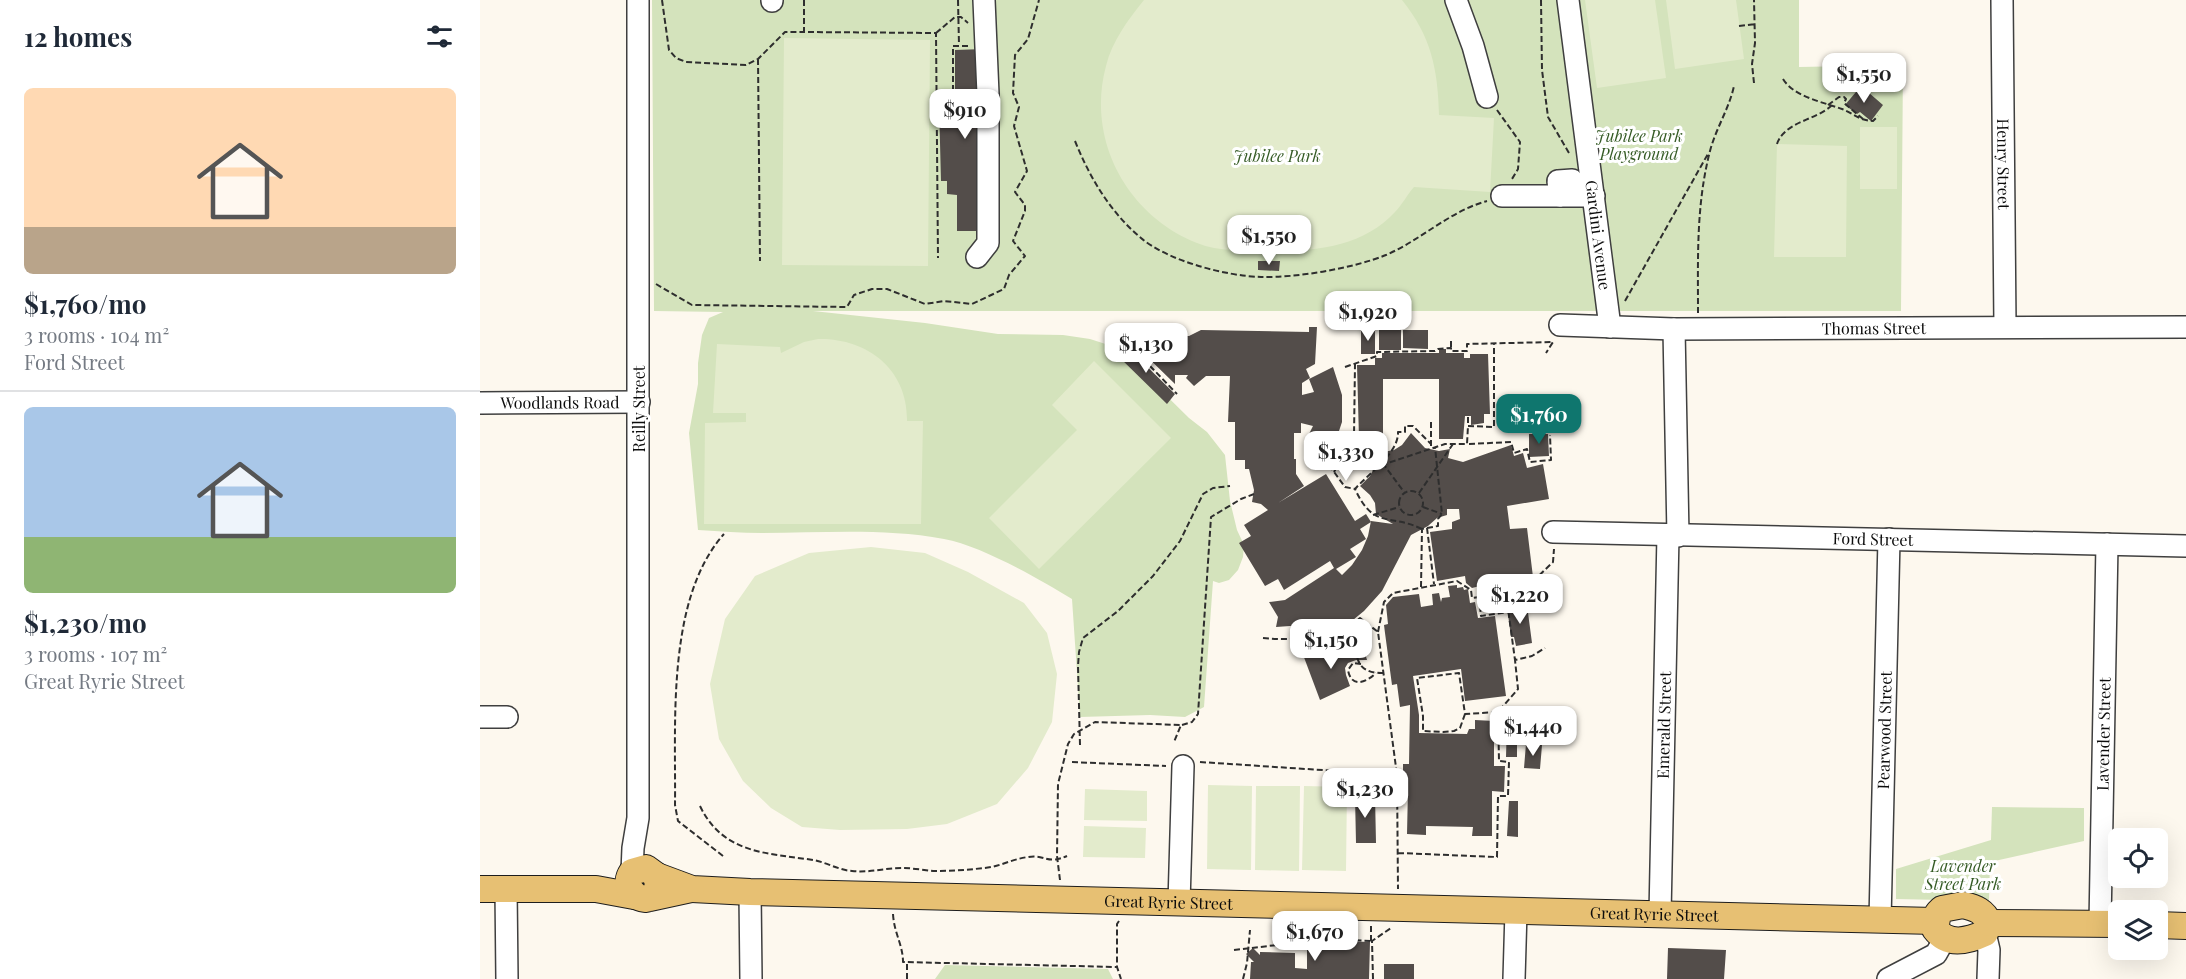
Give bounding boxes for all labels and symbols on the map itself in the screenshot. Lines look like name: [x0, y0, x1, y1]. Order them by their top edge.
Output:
pin: $1,550: [1815, 53, 1913, 104]
pin: $910: [929, 89, 1001, 140]
street label: Henry Street: [1993, 118, 2015, 210]
park label: Jubilee Park Playground: [1595, 125, 1683, 164]
park label: Jubilee Park: [1233, 145, 1321, 166]
street label: Gardini Avenue: [1581, 179, 1616, 291]
pin: $1,550: [1220, 215, 1318, 266]
pin: $1,920: [1319, 291, 1417, 342]
street label: Thomas Street: [1822, 317, 1926, 338]
pin: $1,130: [1097, 323, 1195, 374]
street label: Reilly Street: [628, 365, 649, 452]
street label: Woodlands Road: [499, 391, 620, 413]
pin: $1,760: [1490, 394, 1588, 445]
pin: $1,330: [1297, 431, 1395, 482]
street label: Ford Street: [1832, 527, 1914, 550]
pin: $1,220: [1471, 574, 1569, 625]
pin: $1,150: [1282, 619, 1380, 670]
street label: Pearwood Street: [1872, 670, 1896, 789]
street label: Emerald Street: [1652, 671, 1675, 779]
street label: Lavender Street: [2091, 677, 2115, 791]
pin: $1,440: [1484, 706, 1582, 757]
pin: $1,230: [1316, 768, 1414, 819]
park label: Lavender Street Park: [1924, 855, 2001, 894]
street label: Great Ryrie Street: [1104, 890, 1233, 914]
street label: Great Ryrie Street: [1590, 902, 1719, 926]
pin: $1,670: [1266, 911, 1364, 962]

